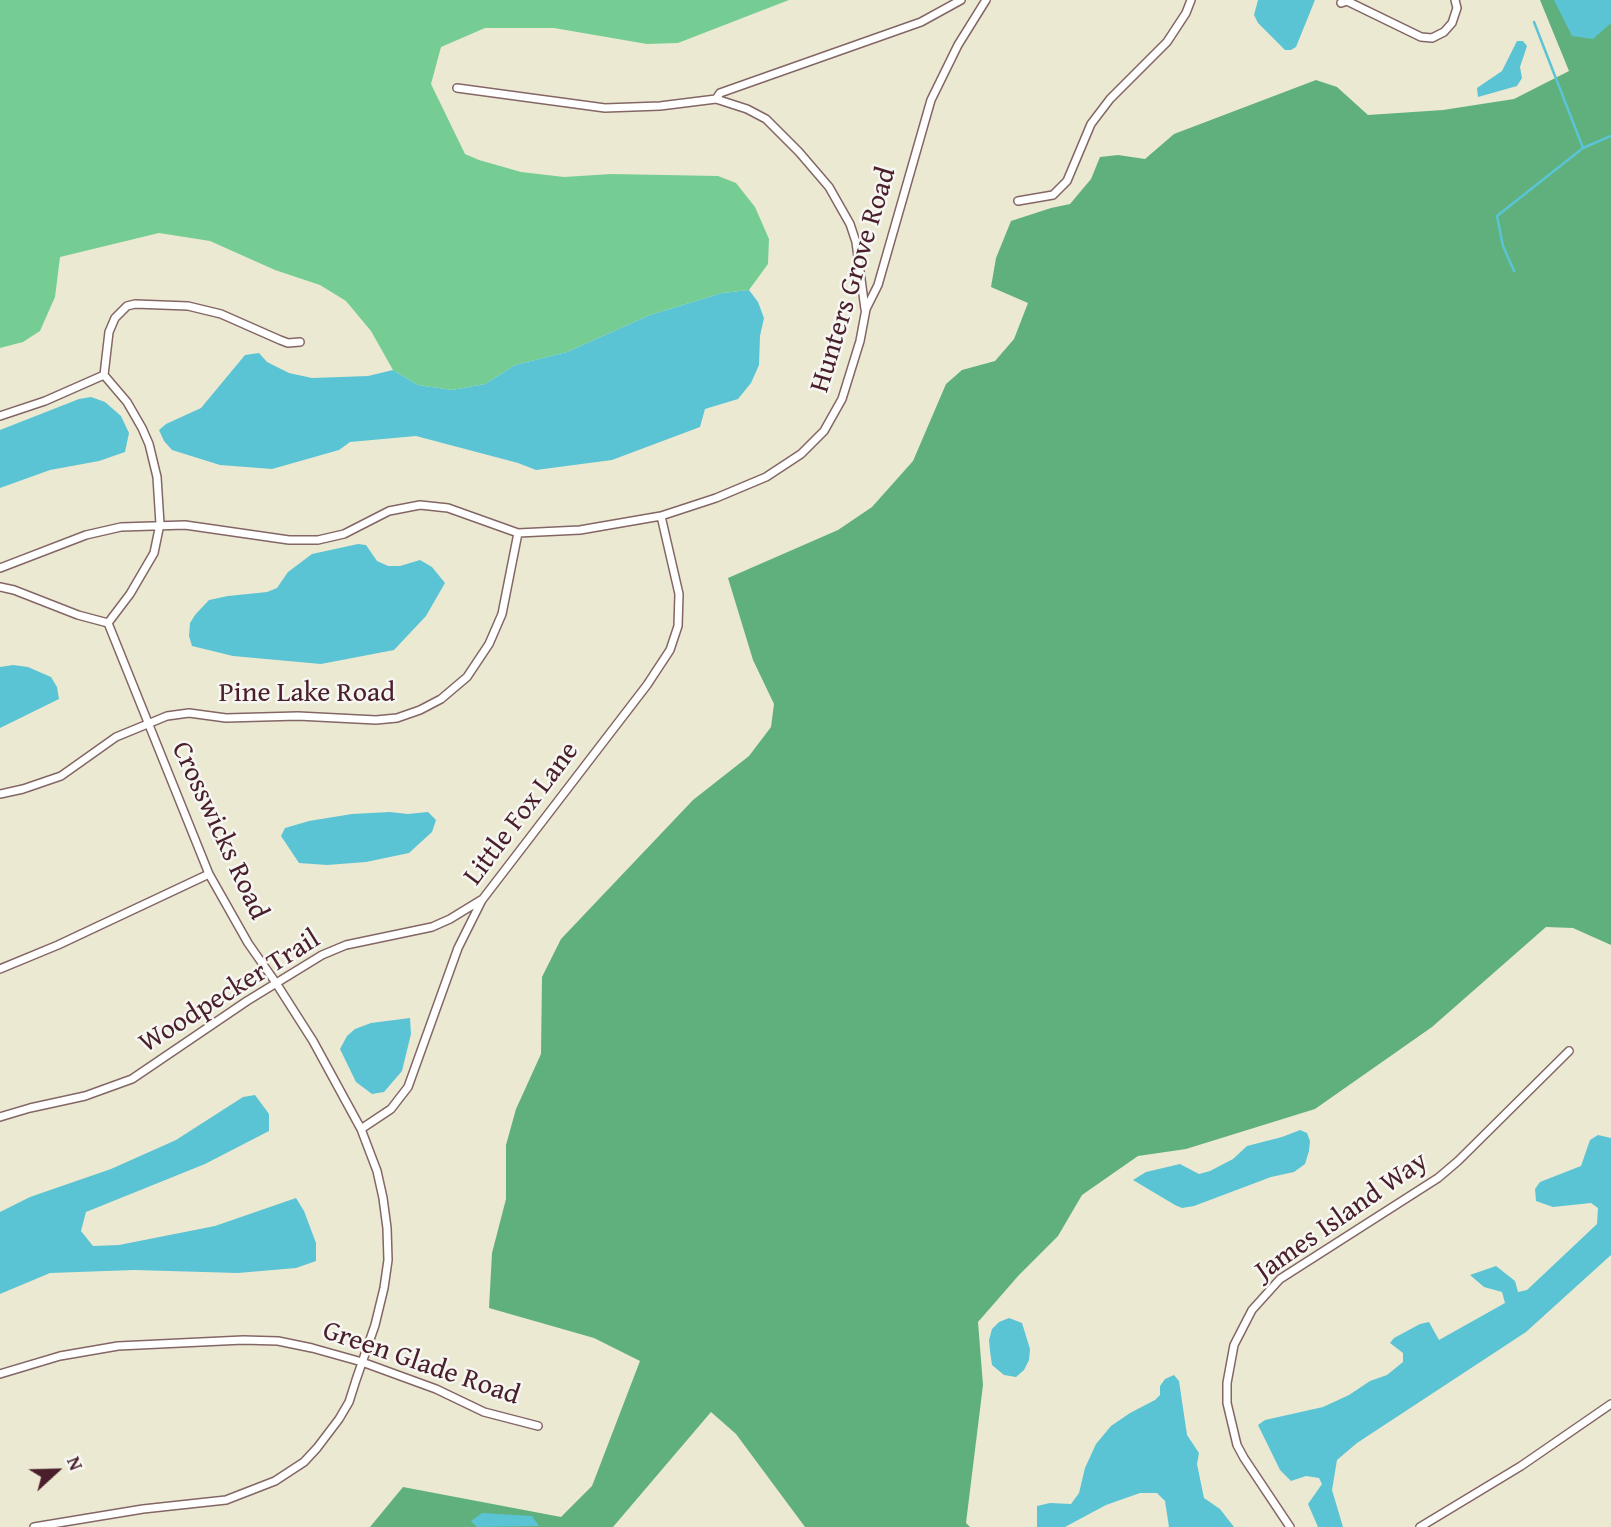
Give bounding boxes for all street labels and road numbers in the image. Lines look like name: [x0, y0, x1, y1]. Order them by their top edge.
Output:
street label: Hunters Grove Road: [804, 163, 904, 397]
street label: Pine Lake Road: [219, 677, 395, 711]
street label: Little Fox Lane: [457, 736, 587, 892]
street label: Crosswicks Road: [163, 737, 275, 925]
street label: Woodpecker Trail: [133, 923, 327, 1061]
street label: James Island Way: [1249, 1145, 1435, 1289]
street label: Green Glade Road: [318, 1315, 524, 1413]

